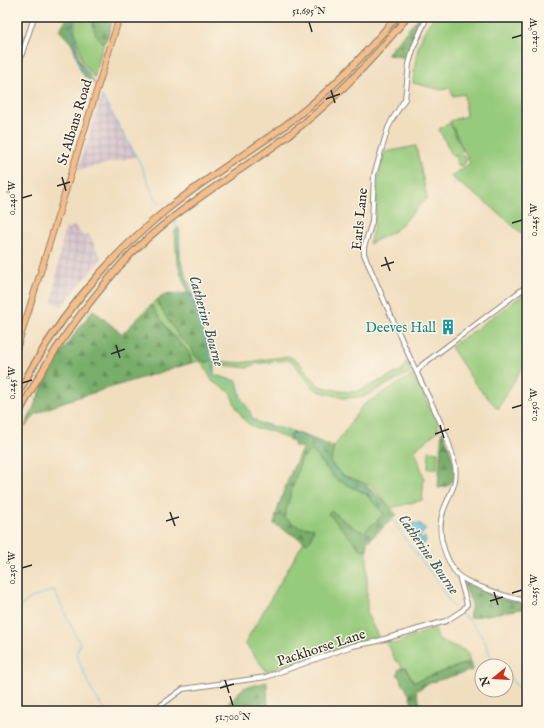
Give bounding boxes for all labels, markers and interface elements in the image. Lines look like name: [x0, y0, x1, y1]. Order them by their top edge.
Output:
text: 51.695°N: [292, 5, 326, 18]
text: 0.240°W: [528, 17, 541, 52]
street label: St Albans Road: [53, 77, 97, 167]
text: 0.240°W: [6, 180, 19, 215]
street label: Earls Lane: [348, 186, 372, 251]
text: 0.245°W: [528, 203, 541, 236]
water label: Catherine Bourne: [184, 273, 229, 369]
building icon: Deeves Hall: [439, 318, 457, 336]
place label: Deeves Hall: [366, 319, 436, 337]
text: 0.245°W: [6, 366, 19, 399]
text: 0.250°W: [528, 388, 541, 421]
water label: Catherine Bourne: [394, 510, 463, 598]
text: 0.250°W: [6, 551, 19, 584]
text: 0.255°W: [528, 574, 541, 606]
street label: Packhorse Lane: [275, 625, 368, 671]
north arrow: [474, 658, 514, 698]
text: N: [477, 674, 494, 688]
text: 51.700°N: [215, 711, 251, 724]

